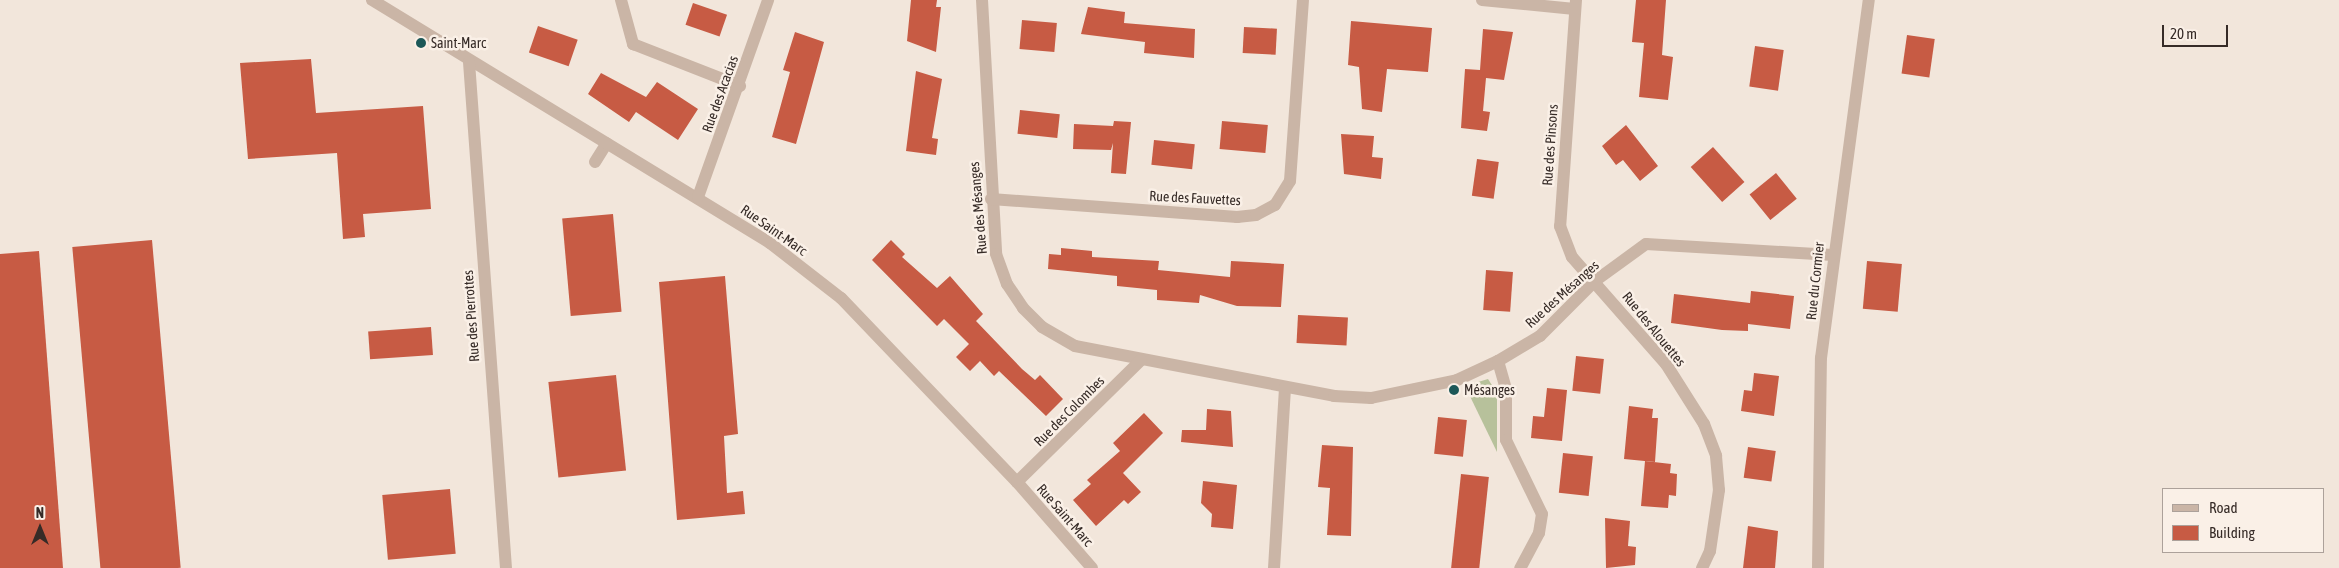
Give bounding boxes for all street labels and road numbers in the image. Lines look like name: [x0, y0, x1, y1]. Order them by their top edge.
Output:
street label: Rue des Acacias: [698, 53, 742, 135]
street label: Rue des Pinsons: [1539, 104, 1561, 186]
street label: Rue des Mésanges: [966, 161, 990, 255]
street label: Rue des Fauvettes: [1149, 187, 1241, 209]
street label: Rue Saint-Marc: [738, 201, 810, 259]
street label: Rue du Cormier: [1803, 241, 1827, 321]
street label: Rue des Mésanges: [1522, 257, 1602, 331]
street label: Rue des Pierrottes: [459, 269, 483, 363]
street label: Rue des Alouettes: [1619, 288, 1689, 370]
street label: Rue des Colombes: [1030, 372, 1108, 450]
street label: Rue Saint-Marc: [1033, 480, 1097, 550]

